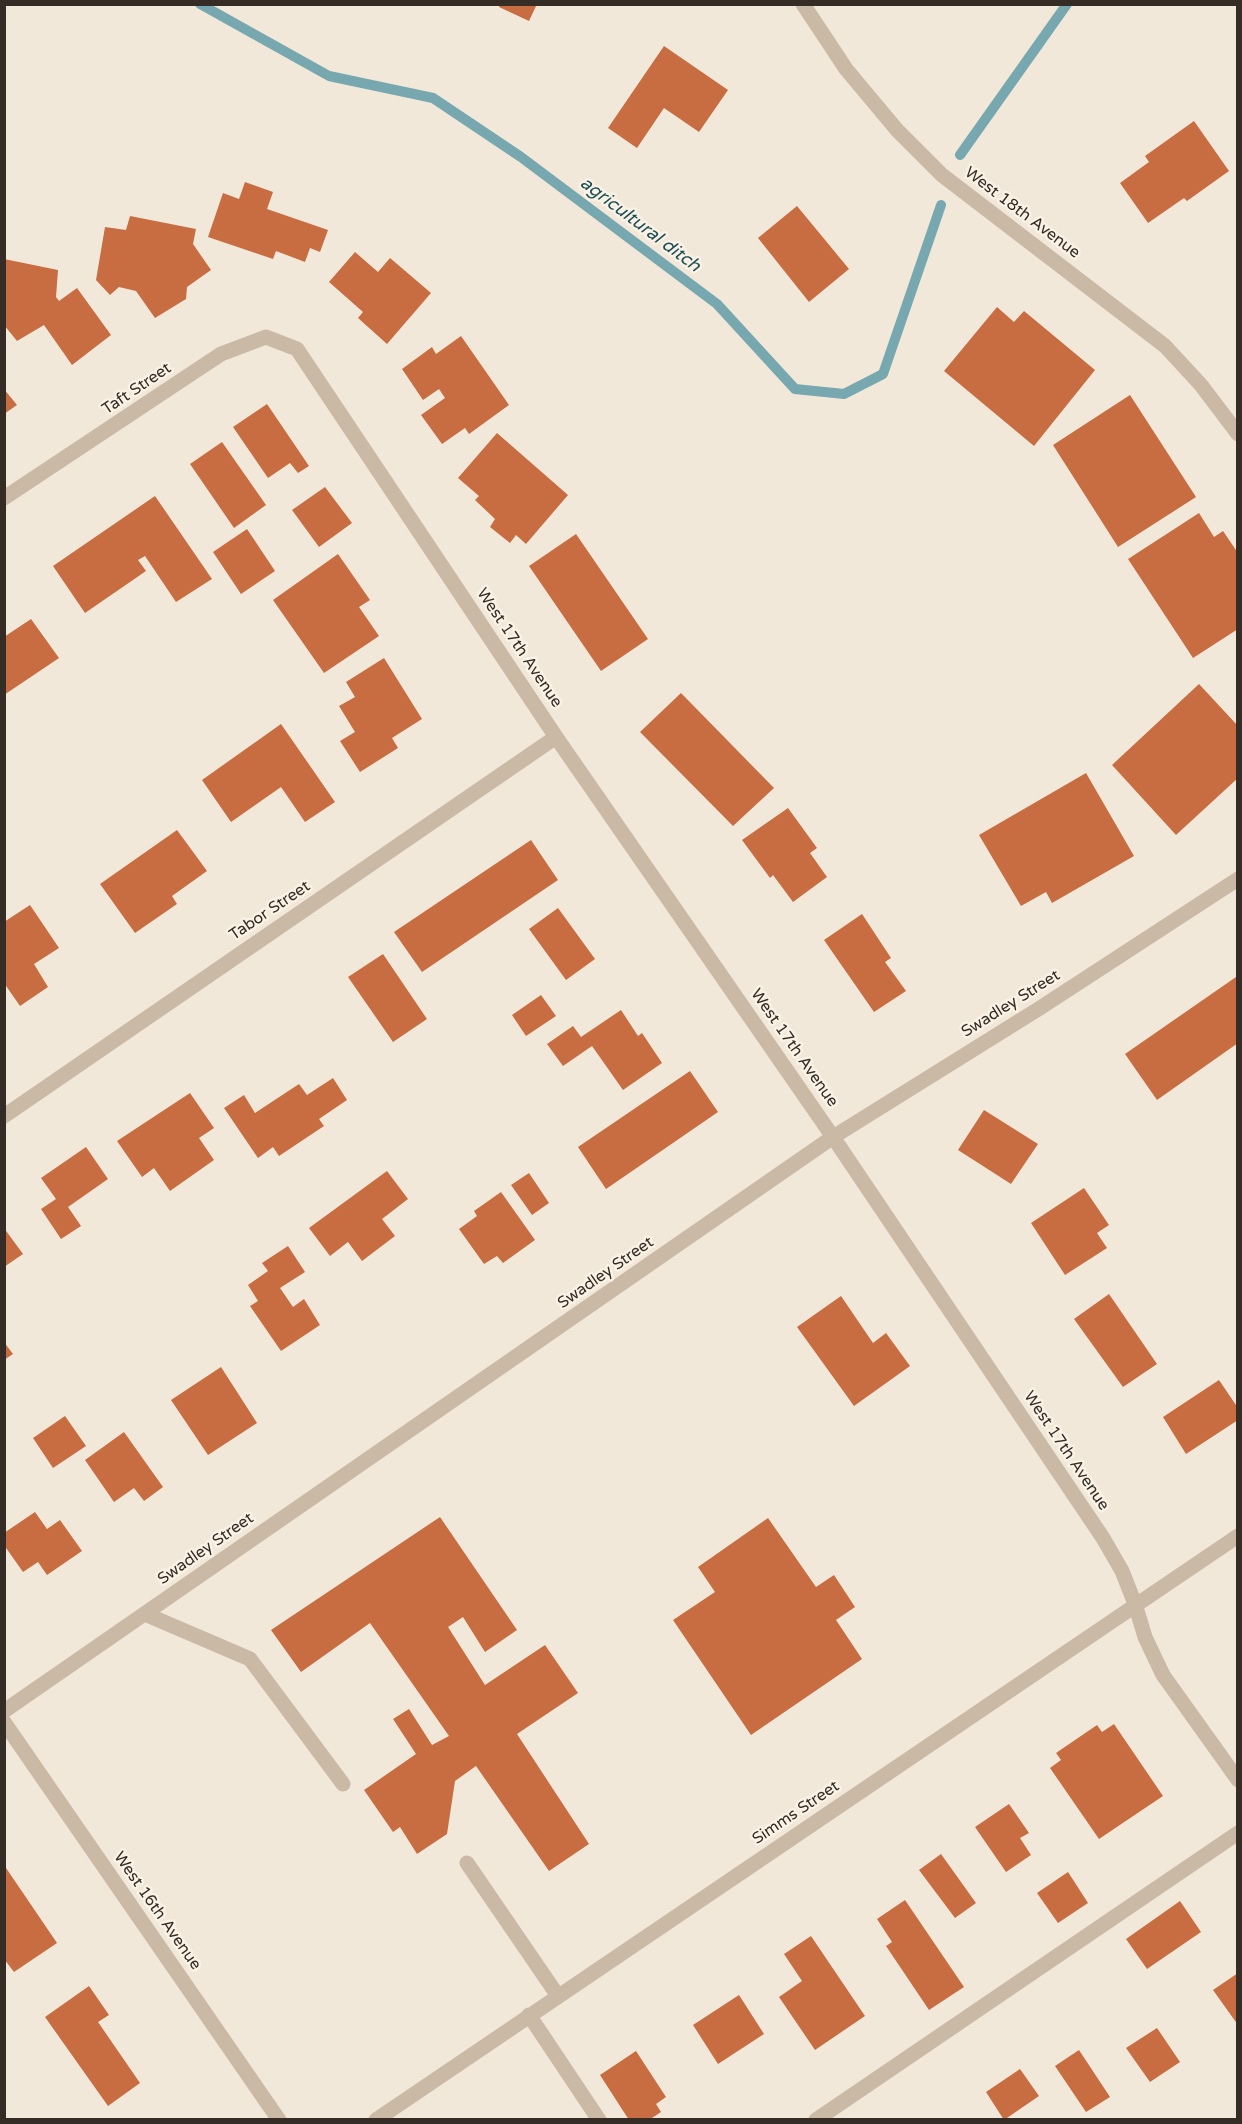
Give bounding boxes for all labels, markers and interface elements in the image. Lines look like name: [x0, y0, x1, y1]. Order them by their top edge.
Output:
street label: West 18th Avenue: [960, 163, 1084, 263]
water label: agricultural ditch: [576, 173, 704, 277]
street label: Taft Street: [99, 359, 175, 419]
street label: West 17th Avenue: [472, 585, 566, 711]
street label: Tabor Street: [226, 877, 314, 945]
street label: Swadley Street: [958, 966, 1064, 1042]
street label: West 17th Avenue: [746, 985, 842, 1111]
street label: Swadley Street: [554, 1233, 658, 1313]
street label: West 17th Avenue: [1019, 1388, 1113, 1514]
street label: Swadley Street: [154, 1509, 258, 1589]
street label: Simms Street: [749, 1777, 843, 1849]
street label: West 16th Avenue: [109, 1848, 205, 1974]

